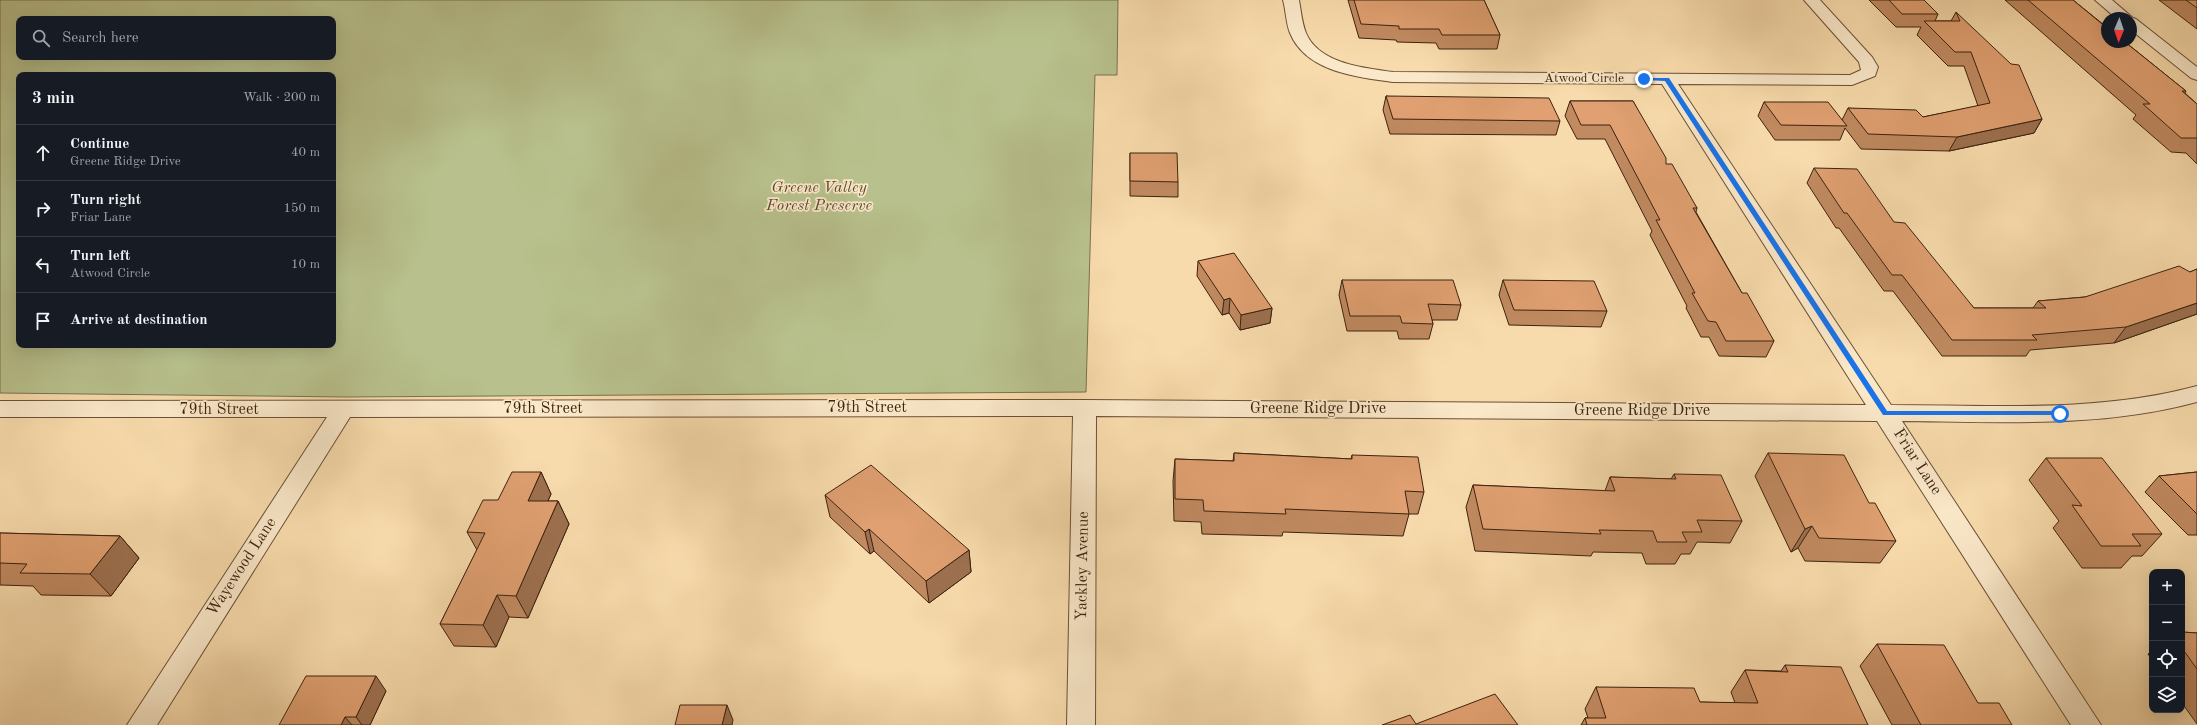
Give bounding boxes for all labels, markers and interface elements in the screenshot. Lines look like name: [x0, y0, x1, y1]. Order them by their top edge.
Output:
north arrow: [2101, 12, 2137, 48]
search box: [16, 16, 336, 60]
icon: search: [30, 27, 52, 49]
text: Search here: [62, 31, 139, 46]
route end: [1635, 70, 1653, 88]
street label: Atwood Circle: [1544, 72, 1624, 85]
text: 3 min: [32, 90, 75, 107]
text: Walk · 200 m: [243, 91, 320, 104]
text: Continue: [70, 137, 129, 152]
icon: ahead: [32, 142, 54, 164]
text: 40 m: [291, 146, 320, 159]
text: Greene Ridge Drive: [70, 155, 181, 168]
park label: Greene Valley Forest Preserve: [765, 180, 873, 214]
text: Turn right: [70, 193, 141, 208]
icon: right: [32, 198, 54, 220]
text: 150 m: [283, 202, 320, 215]
text: Friar Lane: [70, 211, 131, 224]
text: Turn left: [70, 249, 130, 264]
icon: left: [32, 254, 54, 276]
text: 10 m: [291, 258, 320, 271]
text: Atwood Circle: [70, 267, 150, 280]
icon: arrive: [32, 310, 54, 332]
text: Arrive at destination: [70, 313, 208, 328]
street label: 79th Street: [827, 400, 907, 416]
street label: 79th Street: [503, 401, 583, 417]
street label: Greene Ridge Drive: [1250, 401, 1386, 417]
street label: 79th Street: [179, 402, 259, 418]
street label: Greene Ridge Drive: [1574, 403, 1710, 419]
route start: [2051, 405, 2069, 423]
street label: Friar Lane: [1890, 426, 1944, 498]
street label: Yackley Avenue: [1074, 511, 1092, 621]
street label: Wayewood Lane: [204, 515, 280, 619]
map controls: [2149, 569, 2185, 713]
button: +: [2149, 569, 2185, 605]
button: −: [2149, 605, 2185, 641]
button: locate: [2149, 641, 2185, 677]
button: layers: [2149, 677, 2185, 713]

